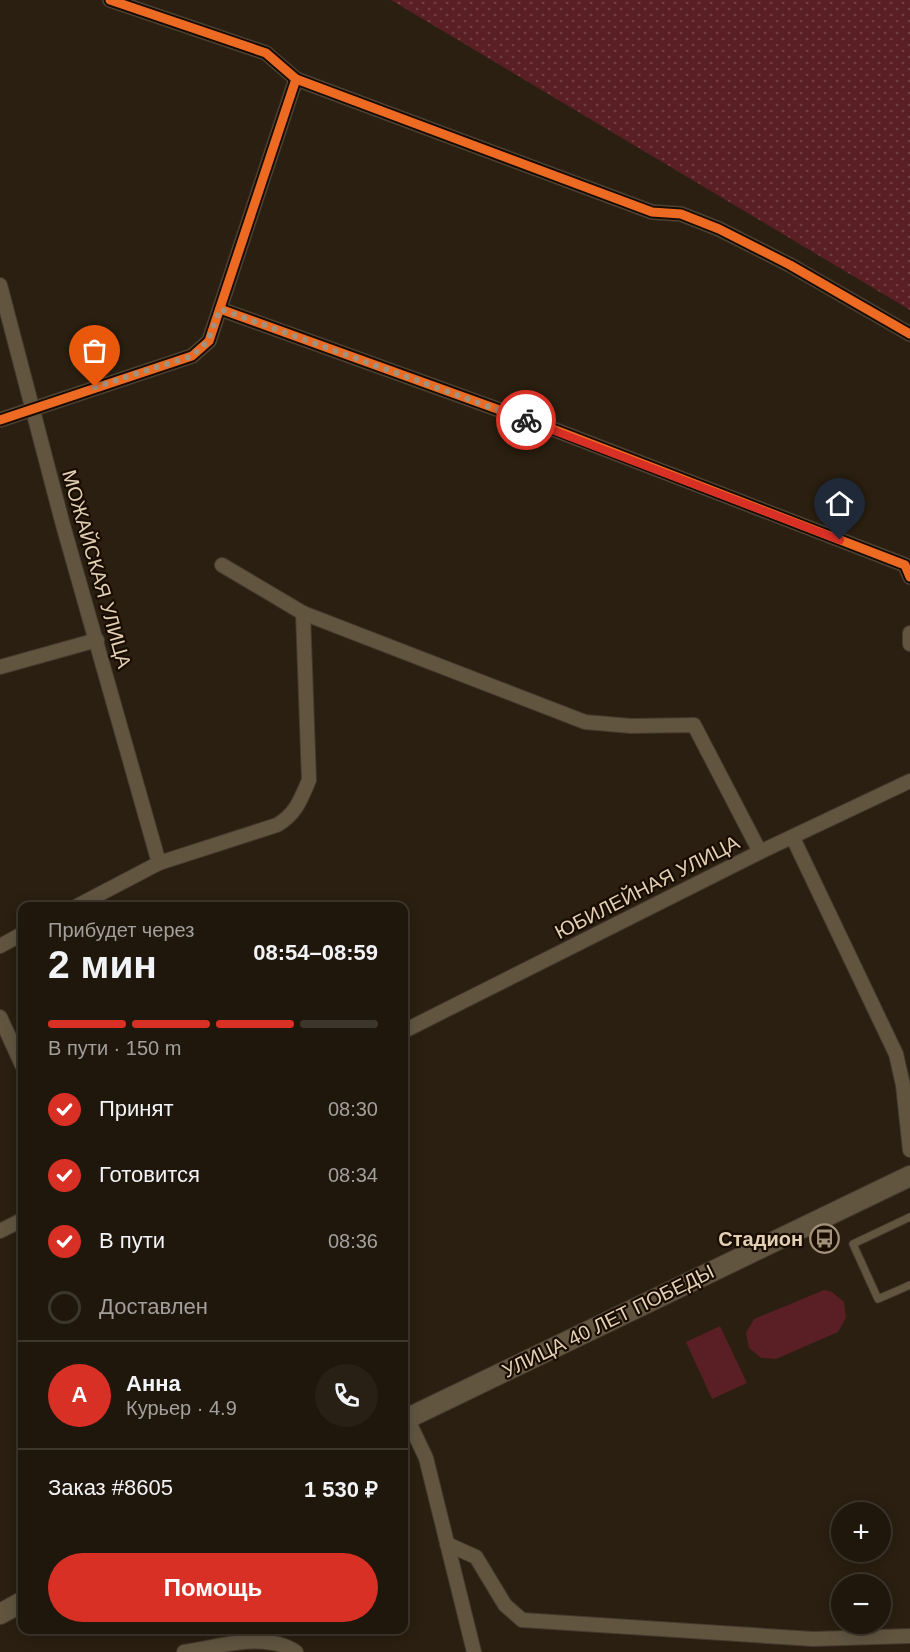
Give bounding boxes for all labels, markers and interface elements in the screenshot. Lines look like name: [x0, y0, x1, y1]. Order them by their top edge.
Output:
pin: [69, 325, 120, 387]
icon: bag: [78, 334, 111, 367]
courier: [496, 390, 556, 450]
icon: bike: [510, 404, 543, 437]
street label: МОЖАЙСКАЯ УЛИЦА: [58, 467, 137, 671]
pin: [814, 478, 865, 540]
icon: home: [823, 487, 856, 520]
street label: ЮБИЛЕЙНАЯ УЛИЦА: [551, 830, 743, 943]
text: Прибудет через: [48, 919, 194, 941]
text: 08:54–08:59: [253, 940, 378, 965]
text: 2 мин: [48, 943, 157, 986]
text: В пути · 150 m: [48, 1037, 181, 1059]
icon: check: [48, 1093, 81, 1126]
text: Принят: [99, 1096, 173, 1121]
text: 08:30: [328, 1098, 378, 1120]
icon: check: [48, 1159, 81, 1192]
text: Готовится: [99, 1162, 200, 1187]
text: 08:34: [328, 1164, 378, 1186]
bus stop icon: Стадион: [808, 1223, 840, 1255]
icon: check: [48, 1225, 81, 1258]
text: В пути: [99, 1228, 165, 1253]
place label: Стадион: [718, 1228, 803, 1250]
text: 08:36: [328, 1230, 378, 1252]
street label: УЛИЦА 40 ЛЕТ ПОБЕДЫ: [499, 1260, 717, 1382]
text: Доставлен: [99, 1294, 208, 1319]
button: phone: [315, 1364, 378, 1427]
text: Анна: [126, 1371, 181, 1396]
text: А: [72, 1382, 87, 1407]
text: Курьер · 4.9: [126, 1397, 237, 1419]
text: Заказ #8605: [48, 1475, 173, 1500]
text: 1 530 ₽: [304, 1477, 378, 1502]
map controls: [831, 1502, 891, 1634]
button: +: [831, 1502, 891, 1562]
button: Помощь: [48, 1553, 378, 1622]
button: −: [831, 1574, 891, 1634]

